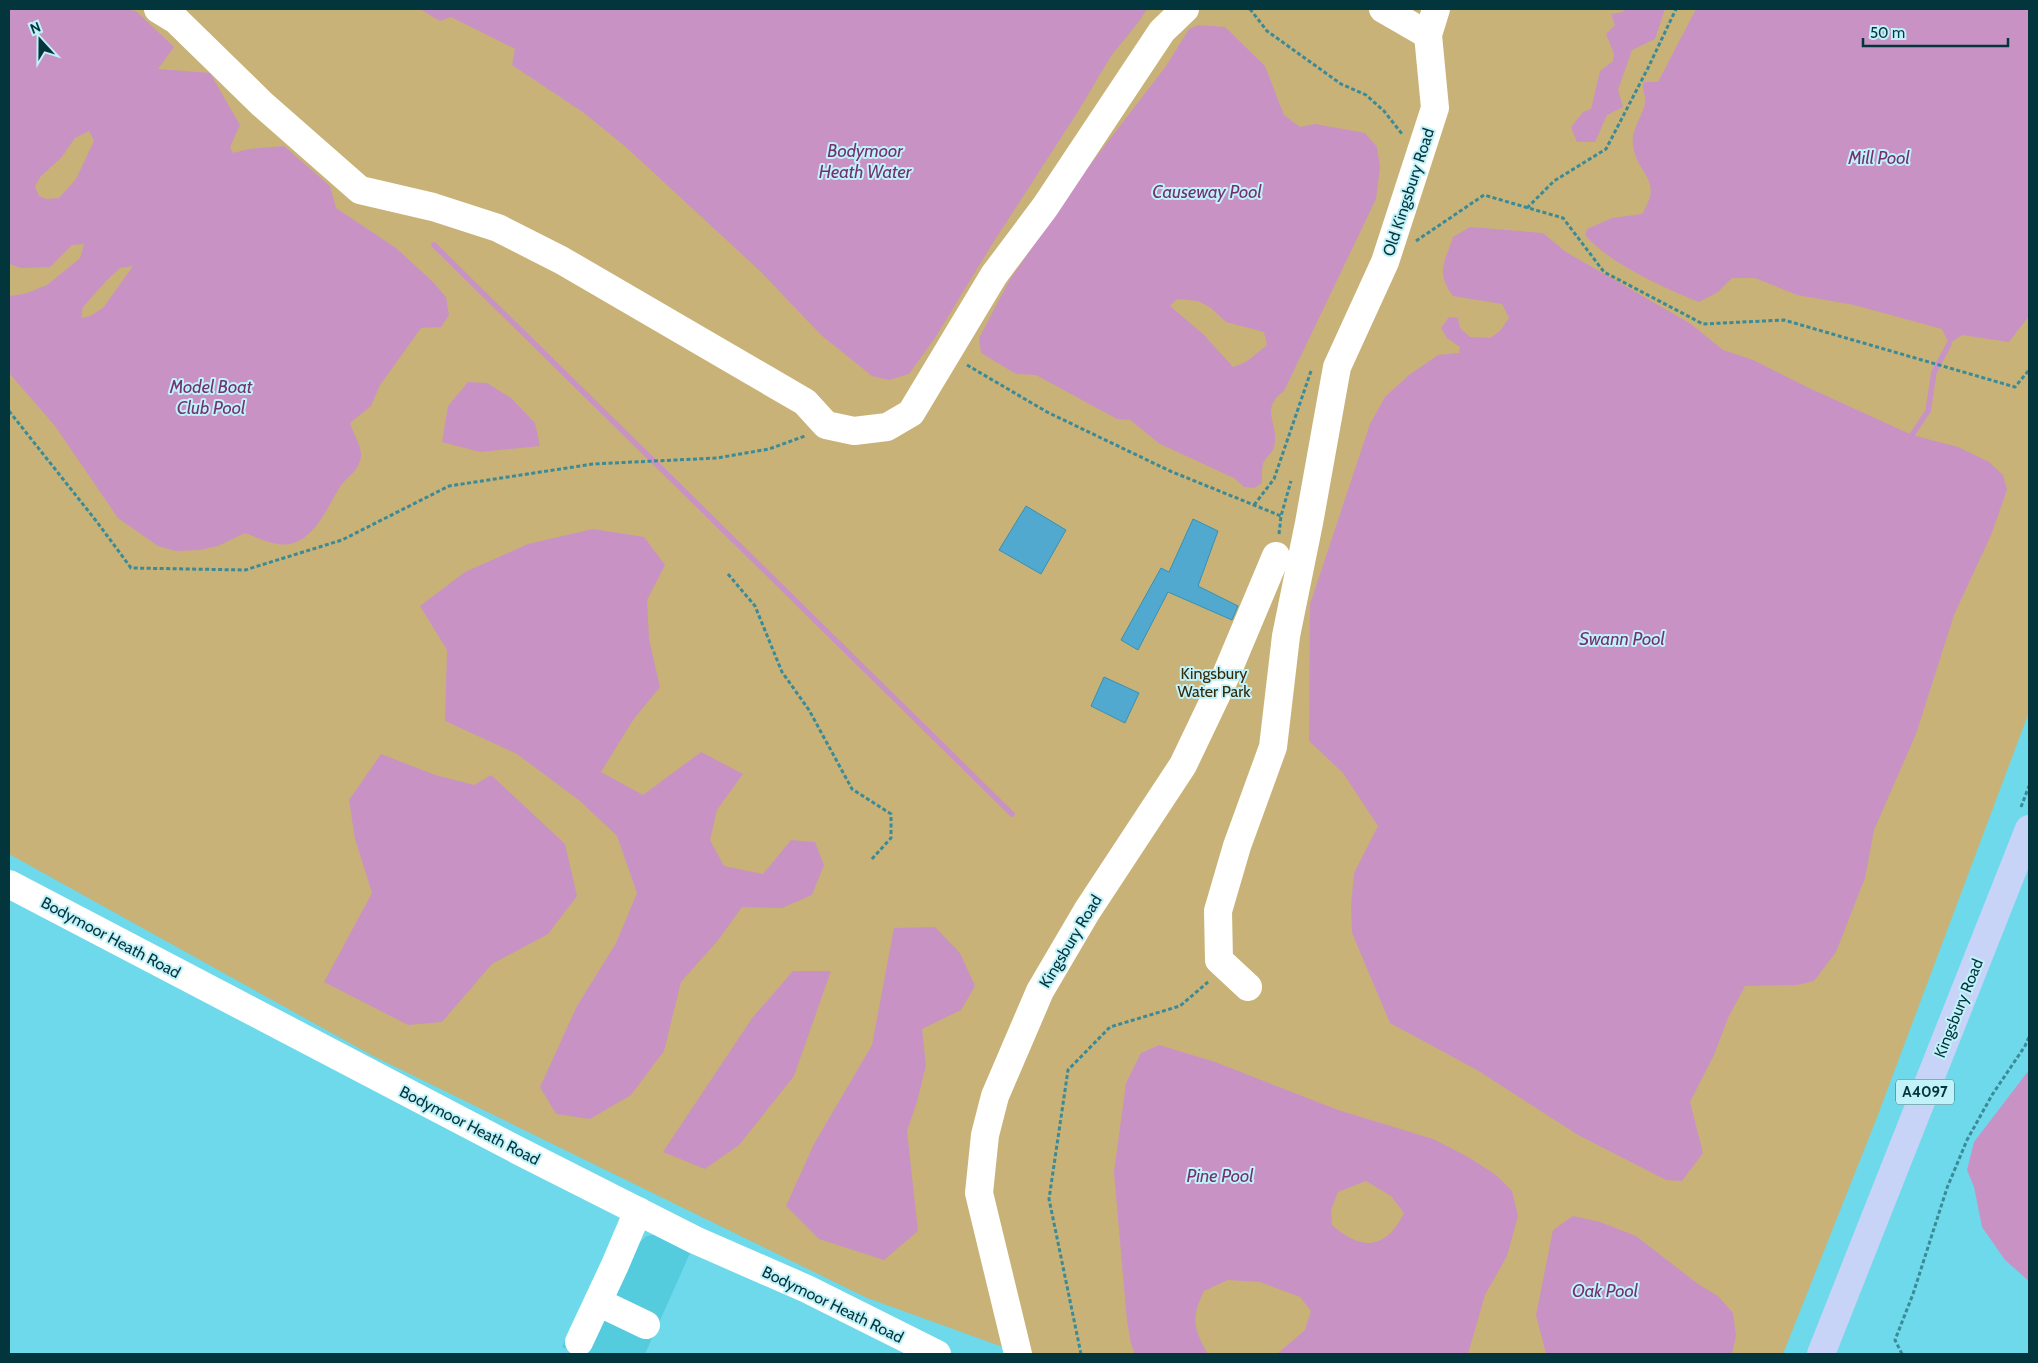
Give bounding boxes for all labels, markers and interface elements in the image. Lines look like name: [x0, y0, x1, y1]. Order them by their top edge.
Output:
north arrow: [15, 15, 65, 65]
scale bar: [1863, 15, 2008, 47]
text: N: [27, 18, 43, 38]
text: 50 m: [1870, 24, 1905, 42]
street label: Old Kingsbury Road: [1379, 126, 1438, 259]
water label: Bodymoor Heath Water: [819, 140, 913, 183]
water label: Mill Pool: [1847, 147, 1911, 169]
water label: Causeway Pool: [1152, 181, 1263, 203]
water label: Model Boat Club Pool: [169, 376, 253, 419]
water label: Swann Pool: [1579, 628, 1665, 650]
park label: Kingsbury Water Park: [1177, 664, 1251, 701]
street label: Kingsbury Road: [1035, 891, 1106, 991]
street label: Bodymoor Heath Road: [38, 893, 184, 982]
street label: Kingsbury Road: [1930, 956, 1987, 1060]
road number: A4097: [1896, 1080, 1954, 1104]
street label: Bodymoor Heath Road: [397, 1082, 543, 1169]
water label: Pine Pool: [1187, 1165, 1254, 1187]
street label: Bodymoor Heath Road: [759, 1262, 906, 1347]
water label: Oak Pool: [1572, 1280, 1639, 1302]

